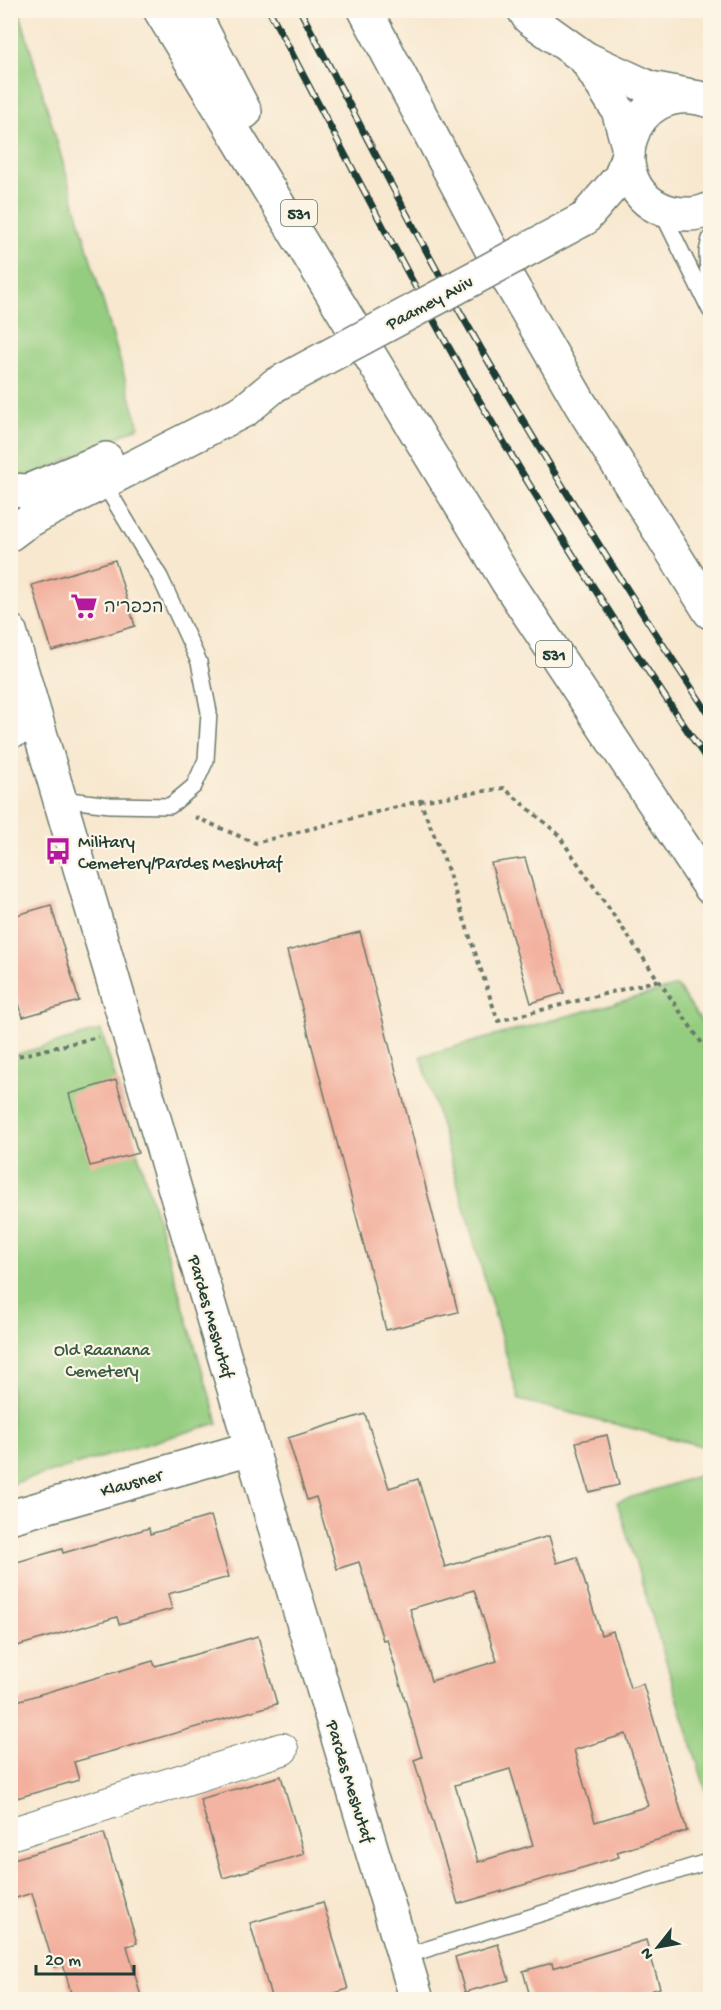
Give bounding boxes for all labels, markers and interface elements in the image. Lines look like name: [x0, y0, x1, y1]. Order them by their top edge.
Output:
road number: 531: [281, 200, 317, 226]
street label: Paamey Aviv: [382, 272, 477, 336]
supermarket icon: הכפריה: [69, 591, 99, 621]
place label: הכפריה: [104, 598, 163, 619]
road number: 531: [536, 641, 572, 667]
place label: Military Cemetery/Pardes Meshutaf: [78, 833, 283, 875]
bus stop icon: Military Cemetery/Pardes Meshutaf: [43, 836, 73, 866]
street label: Pardes Meshutaf: [182, 1252, 238, 1382]
park label: Old Raanana Cemetery: [54, 1341, 151, 1383]
street label: Klausner: [98, 1465, 166, 1503]
street label: Pardes Meshutaf: [320, 1717, 378, 1847]
north arrow: [628, 1917, 688, 1977]
scale bar: [36, 1938, 134, 1976]
text: N: [637, 1943, 659, 1962]
text: 20 m: [45, 1951, 81, 1972]

